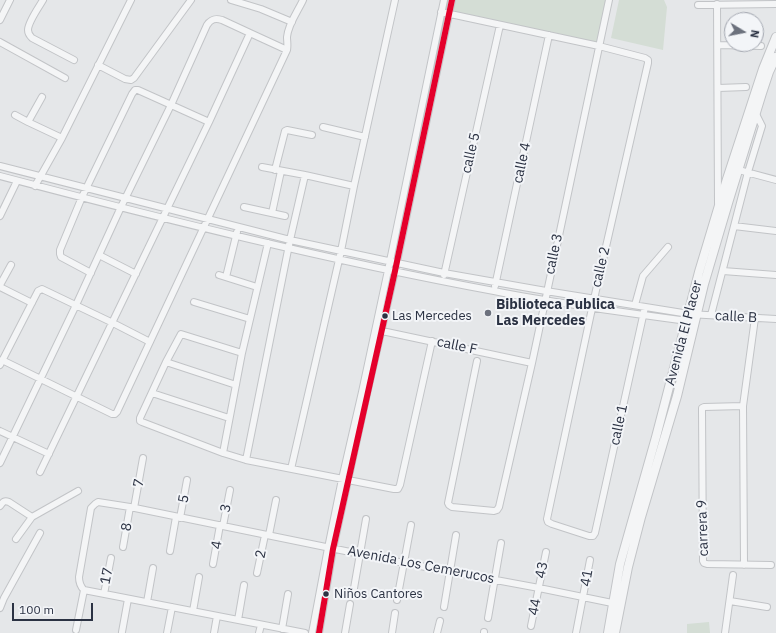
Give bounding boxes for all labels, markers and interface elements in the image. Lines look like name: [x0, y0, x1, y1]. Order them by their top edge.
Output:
north arrow: [724, 12, 764, 52]
text: N: [747, 29, 762, 39]
street label: calle 5: [458, 131, 484, 175]
street label: calle 4: [509, 141, 535, 185]
street label: calle 3: [541, 232, 567, 276]
street label: calle 2: [588, 245, 614, 289]
street label: Avenida El Placer: [662, 279, 706, 387]
place label: Biblioteca Publica Las Mercedes: [496, 297, 615, 330]
place label: Las Mercedes: [392, 308, 472, 324]
marker: Biblioteca Publica Las Mercedes: [483, 308, 493, 318]
street label: calle B: [714, 308, 758, 326]
marker: Las Mercedes: [380, 311, 390, 321]
street label: calle F: [435, 334, 479, 358]
street label: calle 1: [606, 403, 632, 447]
street label: 7: [130, 477, 148, 489]
street label: 5: [175, 493, 193, 505]
street label: carrera 9: [694, 499, 712, 557]
street label: 3: [217, 502, 235, 514]
street label: 8: [118, 522, 136, 532]
street label: 4: [208, 539, 226, 551]
street label: Avenida Los Cemerucos: [346, 543, 496, 587]
street label: 2: [252, 548, 270, 560]
street label: 43: [532, 560, 552, 580]
street label: 17: [97, 566, 117, 586]
street label: 41: [577, 568, 597, 588]
place label: Niños Cantores: [334, 586, 423, 602]
marker: Niños Cantores: [321, 589, 331, 599]
scale bar: [14, 595, 95, 621]
street label: 44: [525, 597, 545, 617]
text: 100 m: [19, 602, 54, 617]

